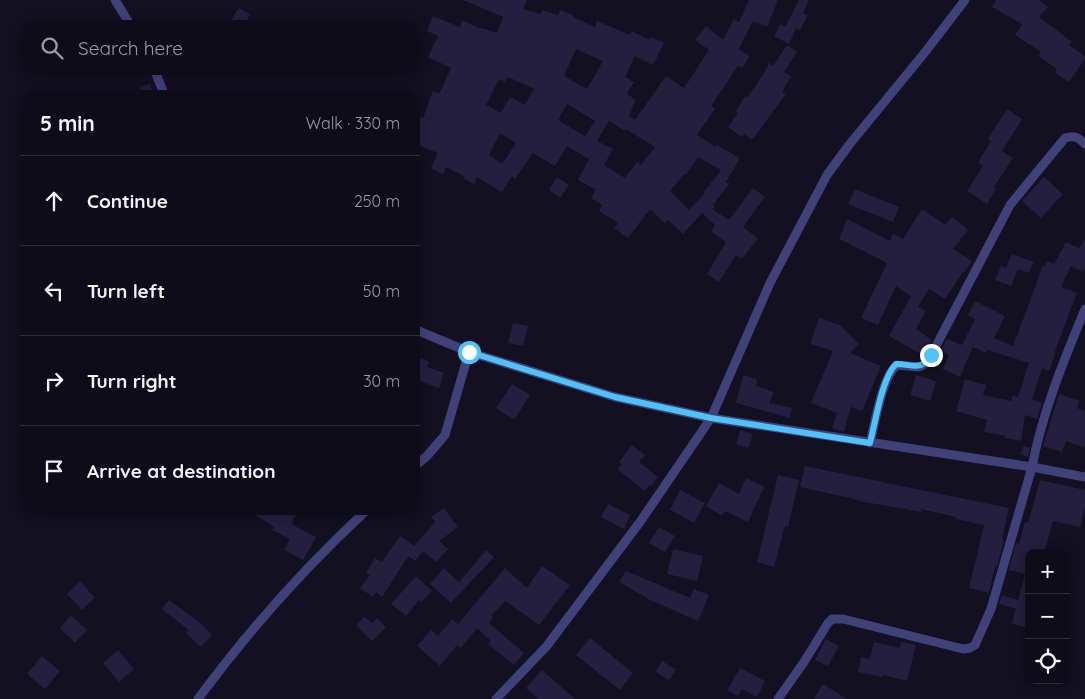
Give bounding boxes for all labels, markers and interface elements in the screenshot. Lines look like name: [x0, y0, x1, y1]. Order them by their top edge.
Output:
search box: [20, 20, 420, 75]
icon: search: [38, 34, 66, 62]
text: Search here: [78, 36, 183, 60]
text: 5 min: [40, 110, 95, 136]
text: Walk · 330 m: [306, 113, 400, 133]
icon: ahead: [40, 187, 68, 215]
text: Continue: [87, 189, 168, 213]
text: 250 m: [354, 191, 400, 211]
icon: left: [40, 277, 68, 305]
text: Turn left: [87, 279, 165, 303]
text: 50 m: [363, 281, 400, 301]
route start: [458, 341, 481, 364]
route end: [920, 344, 943, 367]
icon: right: [40, 367, 68, 395]
text: Turn right: [87, 369, 176, 393]
text: 30 m: [363, 371, 400, 391]
icon: arrive: [40, 457, 68, 485]
text: Arrive at destination: [87, 459, 276, 483]
map controls: [1025, 549, 1070, 684]
button: +: [1025, 549, 1070, 594]
button: −: [1025, 594, 1070, 639]
button: locate: [1025, 639, 1070, 684]

